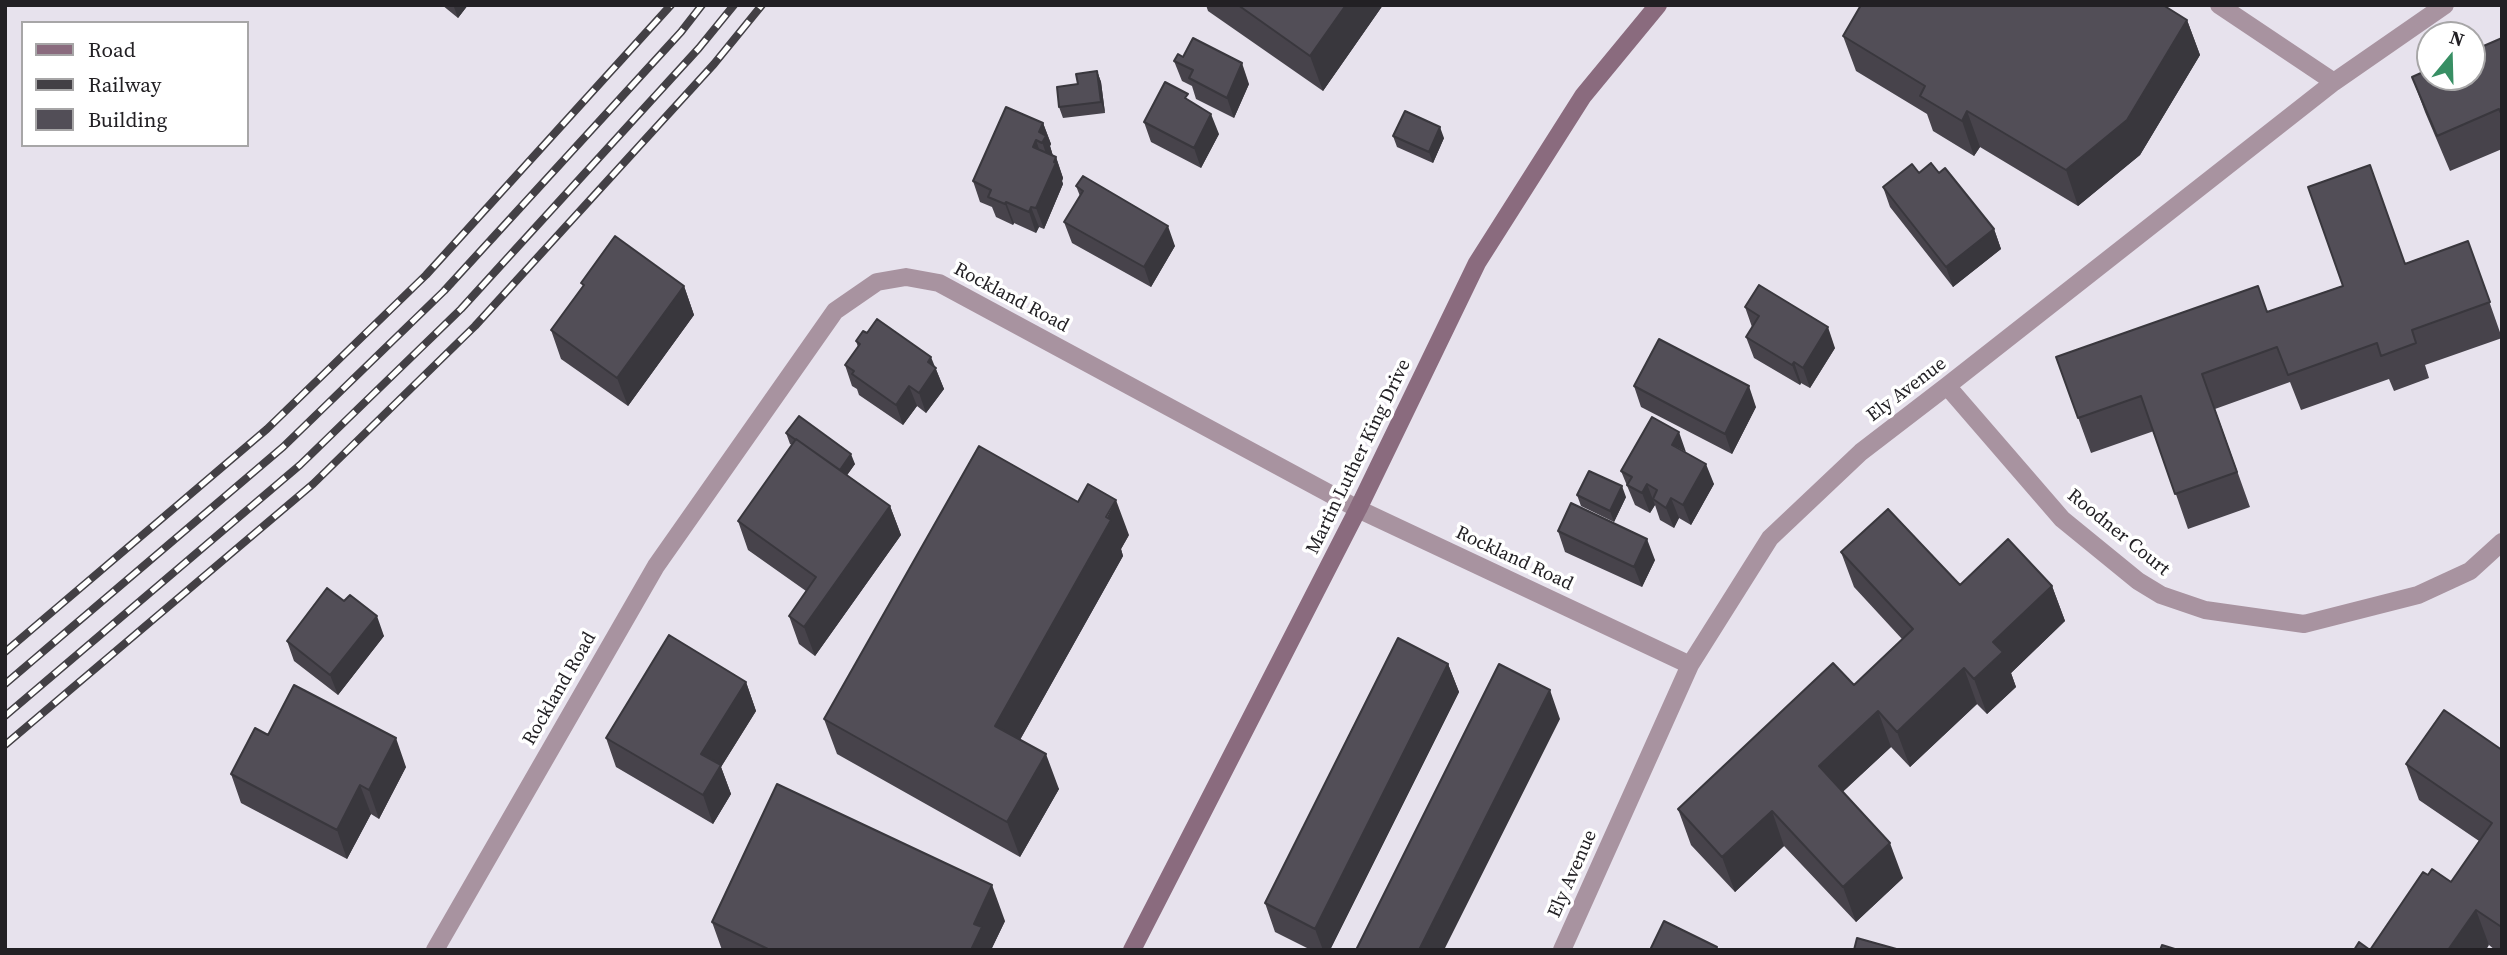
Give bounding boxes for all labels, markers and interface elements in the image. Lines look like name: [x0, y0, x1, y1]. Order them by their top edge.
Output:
legend: [21, 21, 248, 147]
north arrow: [2416, 21, 2486, 91]
text: N: [2446, 23, 2468, 53]
text: Road: [88, 35, 136, 64]
text: Railway: [88, 70, 162, 99]
text: Building: [88, 105, 167, 134]
street label: Rockland Road: [950, 258, 1072, 338]
street label: Ely Avenue: [1863, 353, 1951, 427]
street label: Martin Luther King Drive: [1302, 356, 1416, 558]
street label: Roodner Court: [2062, 485, 2174, 581]
street label: Rockland Road: [1452, 522, 1576, 596]
street label: Rockland Road: [518, 628, 602, 750]
street label: Ely Avenue: [1544, 827, 1602, 921]

